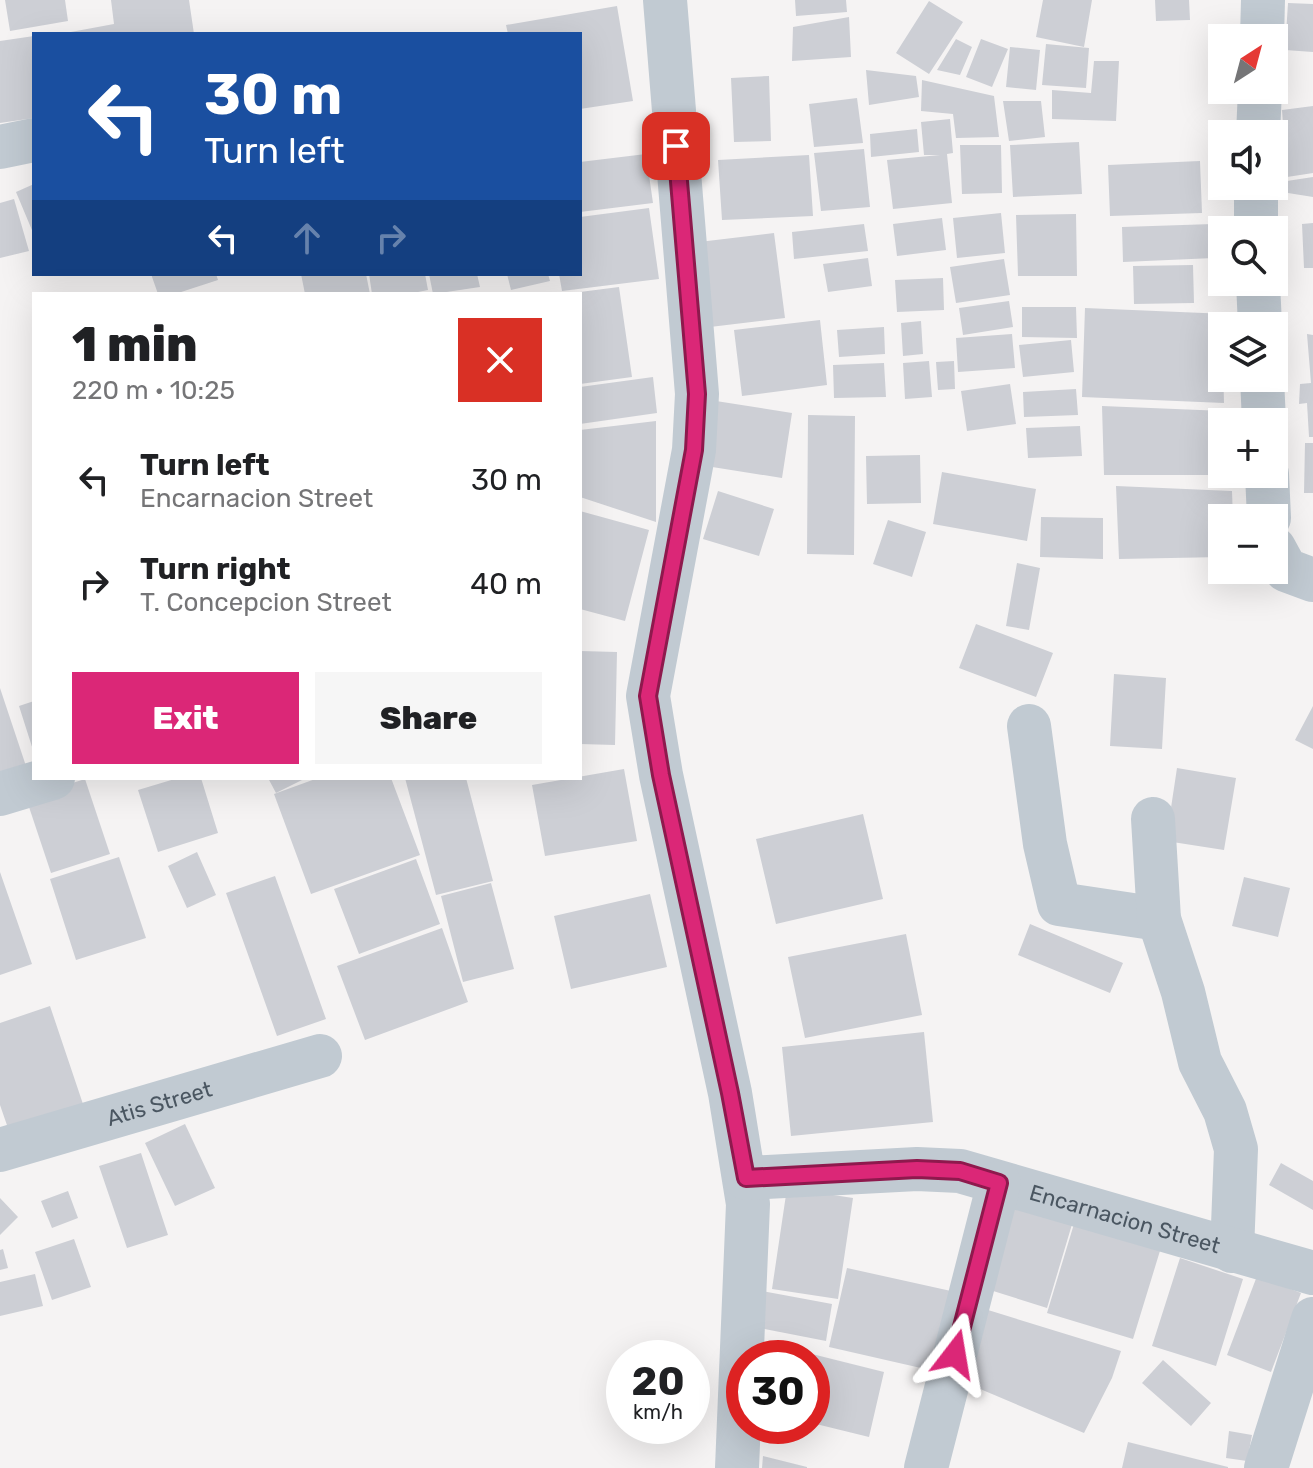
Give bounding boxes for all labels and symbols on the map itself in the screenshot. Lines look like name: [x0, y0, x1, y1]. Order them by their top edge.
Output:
north arrow: [1208, 24, 1288, 104]
pin: [642, 112, 710, 180]
street label: Atis Street: [103, 1075, 215, 1131]
street label: Encarnacion Street: [1026, 1178, 1224, 1259]
position arrow: [913, 1312, 997, 1396]
speed limit sign: 30: [726, 1340, 830, 1444]

